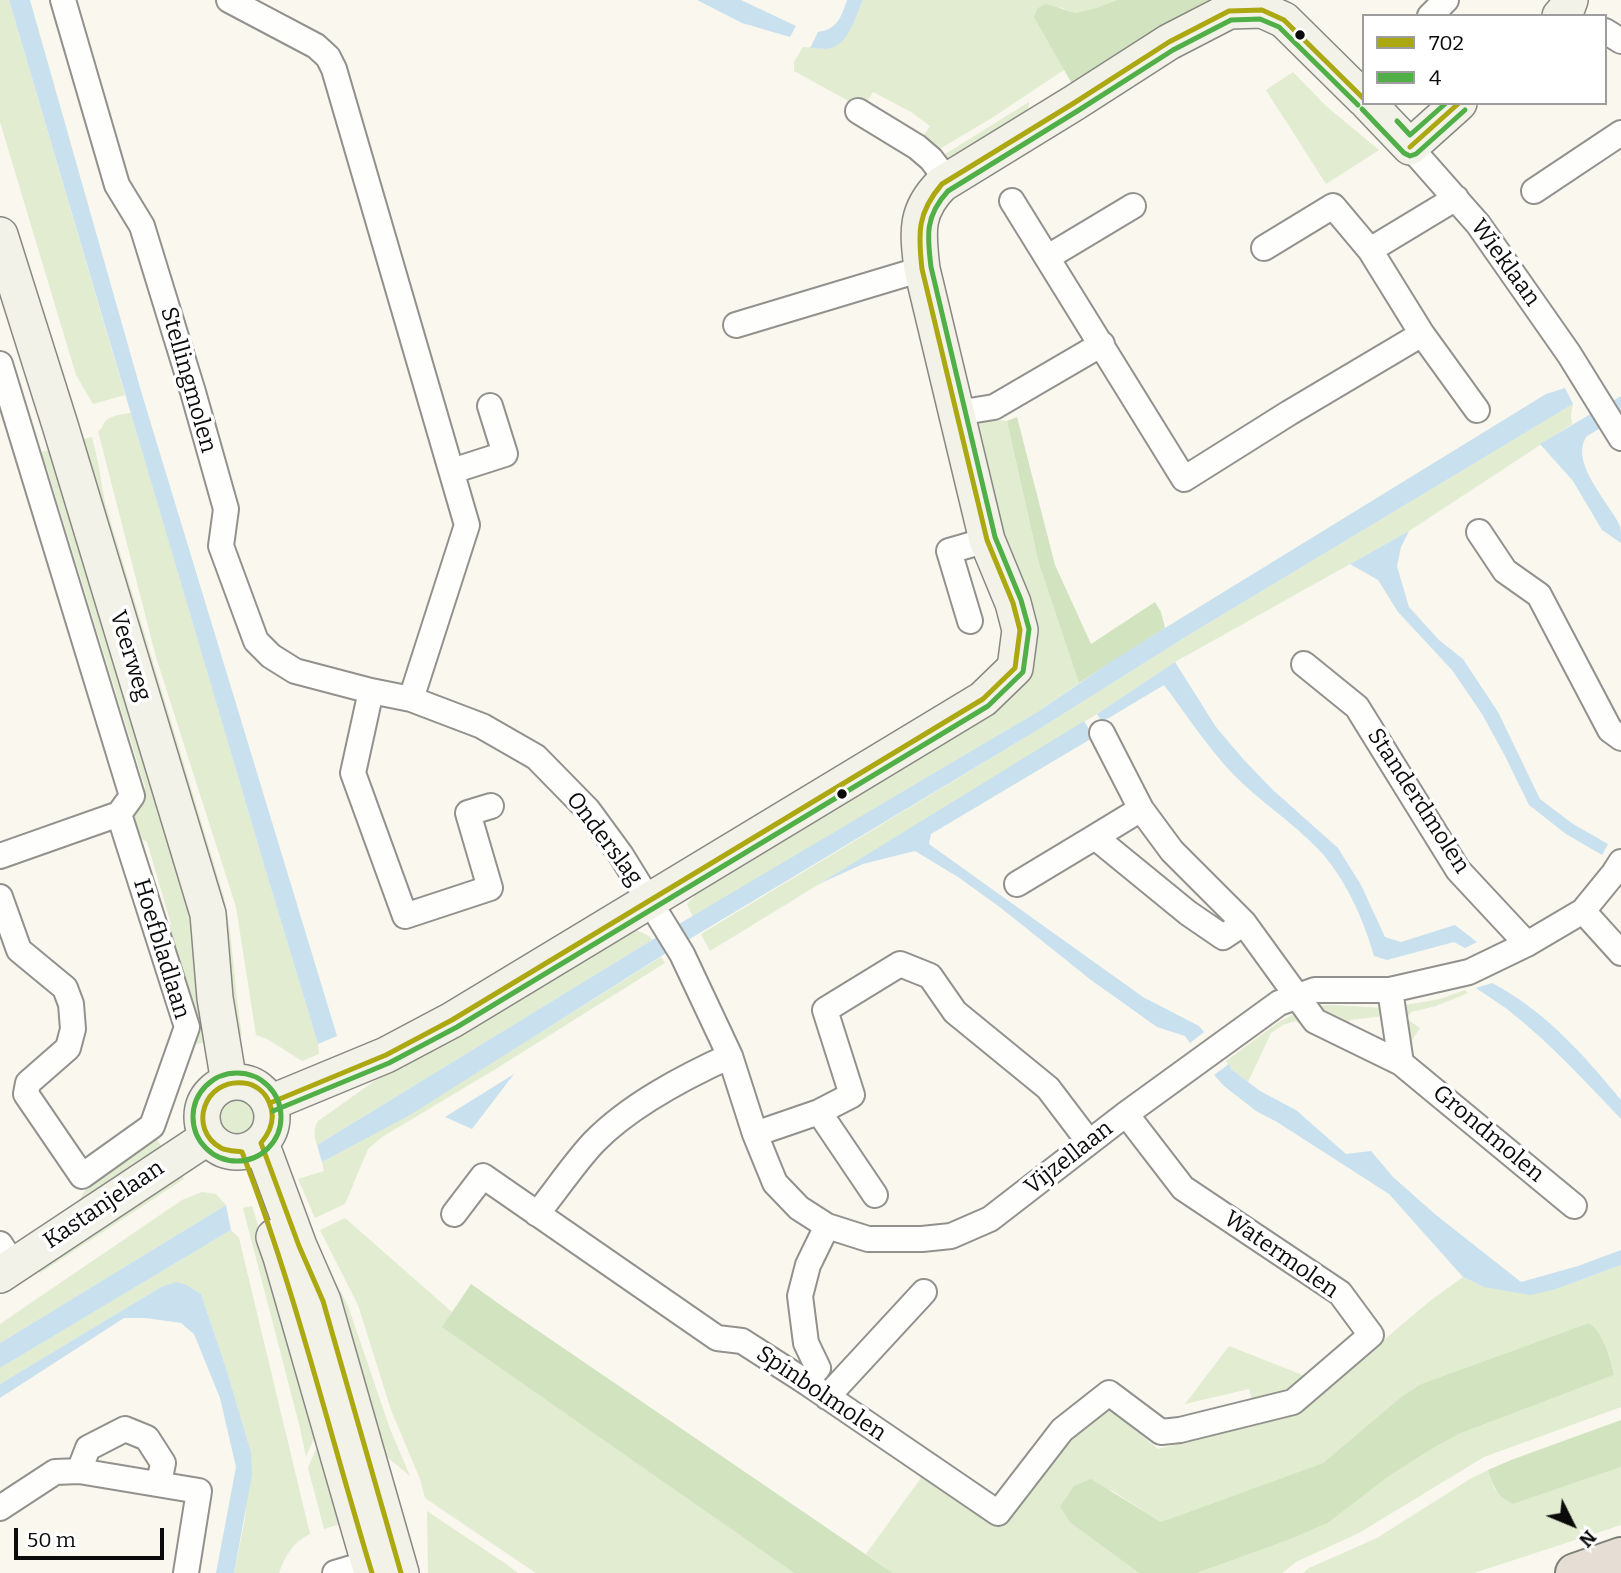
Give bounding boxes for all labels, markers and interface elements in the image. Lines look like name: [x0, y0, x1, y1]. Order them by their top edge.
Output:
legend: [1362, 14, 1607, 105]
unlabelled marker: [1293, 28, 1307, 42]
text: 702: [1429, 30, 1464, 56]
text: 4: [1429, 65, 1441, 91]
street label: Wieklaan: [1464, 214, 1546, 312]
street label: Stellingmolen: [154, 304, 222, 456]
street label: Veerweg: [103, 607, 157, 705]
street label: Standerdmolen: [1361, 723, 1475, 879]
street label: Onderslag: [560, 787, 648, 891]
unlabelled marker: [835, 787, 849, 801]
street label: Hoefbladlaan: [127, 876, 195, 1022]
street label: Grondmolen: [1427, 1079, 1549, 1189]
street label: Vijzellaan: [1019, 1115, 1119, 1201]
street label: Kastanjelaan: [39, 1155, 169, 1255]
street label: Watermolen: [1218, 1205, 1344, 1305]
street label: Spinbolmolen: [751, 1341, 891, 1447]
north arrow: [1537, 1489, 1607, 1559]
scale bar: [18, 1514, 168, 1558]
text: N: [1574, 1525, 1601, 1552]
text: 50 m: [27, 1527, 76, 1553]

